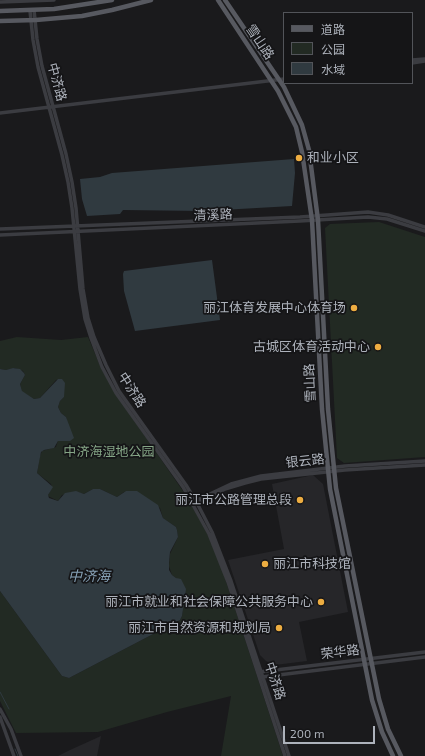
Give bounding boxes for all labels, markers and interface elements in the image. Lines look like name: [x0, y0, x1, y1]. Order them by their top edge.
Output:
legend: [283, 12, 413, 84]
street label: 雪山路: [243, 21, 277, 63]
text: 道路: [321, 22, 345, 36]
text: 公园: [321, 42, 345, 56]
street label: 中济路: [44, 61, 70, 103]
text: 水域: [321, 62, 345, 76]
place label: 和业小区: [307, 150, 359, 166]
marker: 和业小区: [294, 153, 304, 163]
street label: 清溪路: [193, 207, 233, 223]
place label: 丽江体育发展中心体育场: [203, 300, 346, 316]
marker: 丽江体育发展中心体育场: [349, 303, 359, 313]
place label: 古城区体育活动中心: [253, 339, 370, 355]
marker: 古城区体育活动中心: [373, 342, 383, 352]
street label: 雪山路: [301, 363, 319, 403]
street label: 中济路: [115, 369, 149, 411]
park label: 中济海湿地公园: [64, 444, 154, 460]
street label: 银云路: [285, 451, 325, 471]
place label: 丽江市公路管理总段: [175, 492, 292, 508]
marker: 丽江市公路管理总段: [295, 495, 305, 505]
place label: 丽江市科技馆: [273, 556, 351, 572]
marker: 丽江市科技馆: [260, 559, 270, 569]
water label: 中济海: [68, 568, 110, 584]
place label: 丽江市就业和社会保障公共服务中心: [105, 594, 313, 610]
marker: 丽江市就业和社会保障公共服务中心: [316, 597, 326, 607]
place label: 丽江市自然资源和规划局: [128, 620, 271, 636]
marker: 丽江市自然资源和规划局: [274, 623, 284, 633]
street label: 荣华路: [320, 642, 360, 662]
street label: 中济路: [262, 660, 288, 702]
scale bar: [285, 718, 377, 744]
text: 200 m: [290, 726, 324, 740]

